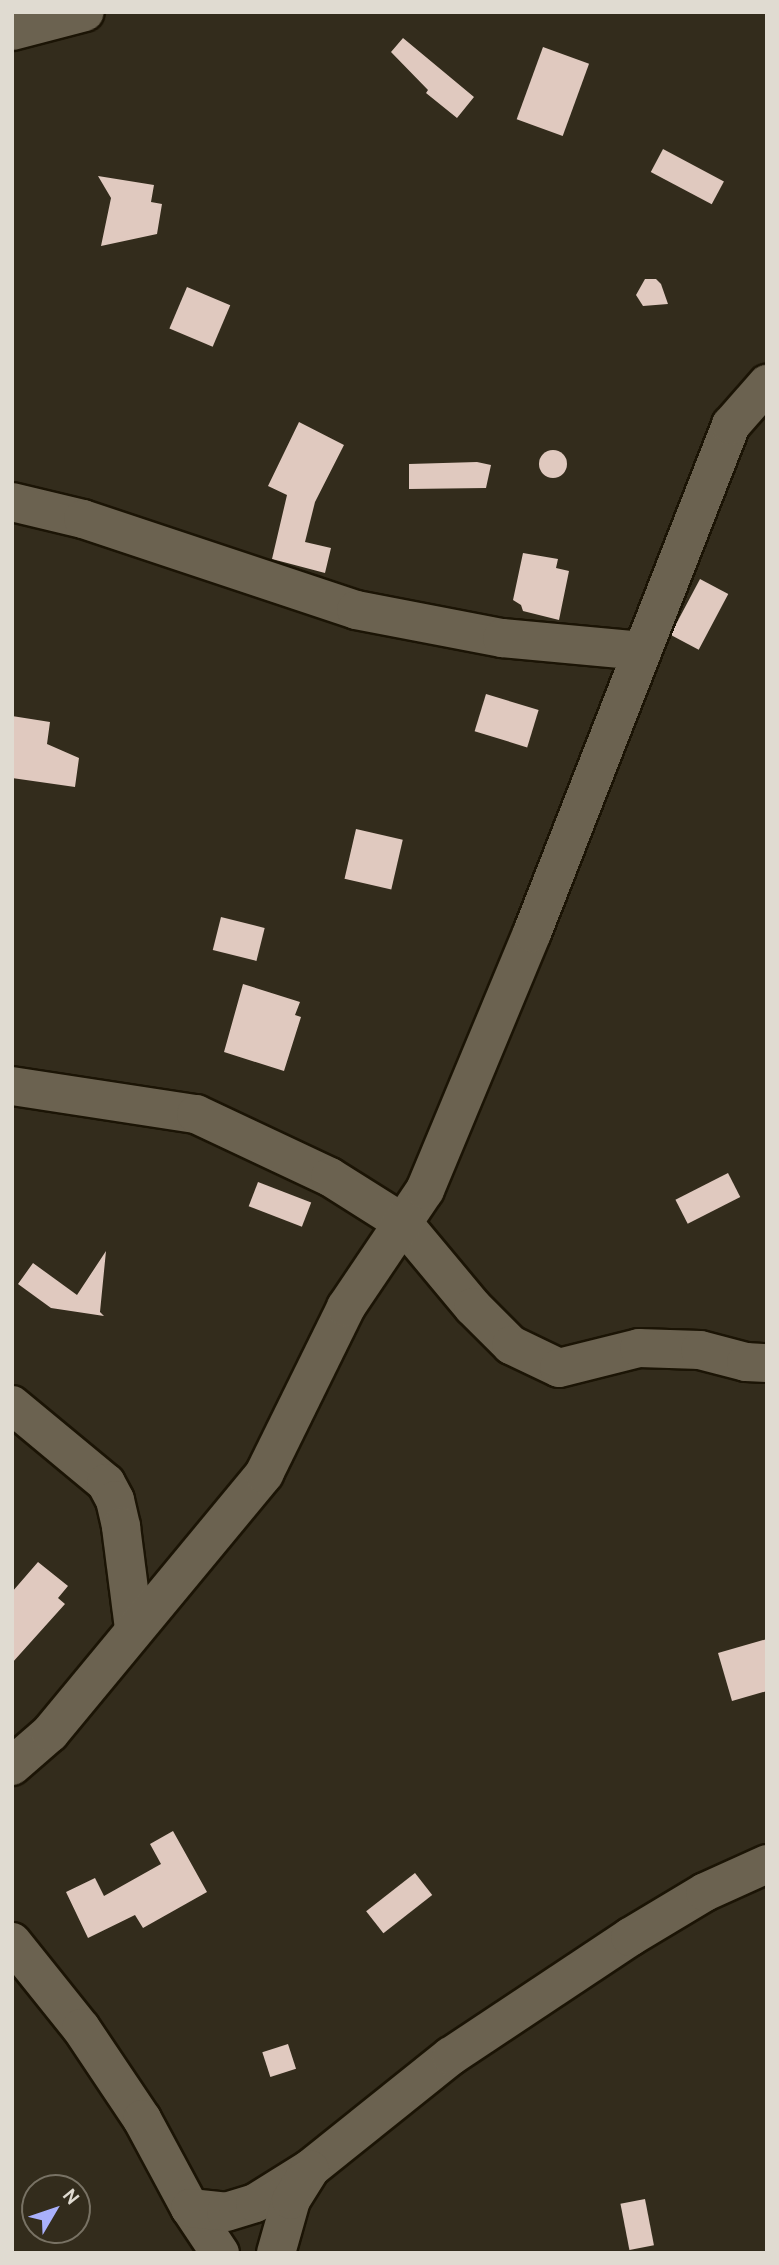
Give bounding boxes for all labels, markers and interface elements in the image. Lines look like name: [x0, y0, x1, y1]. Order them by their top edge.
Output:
north arrow: [21, 2174, 91, 2244]
text: N: [58, 2184, 84, 2209]

